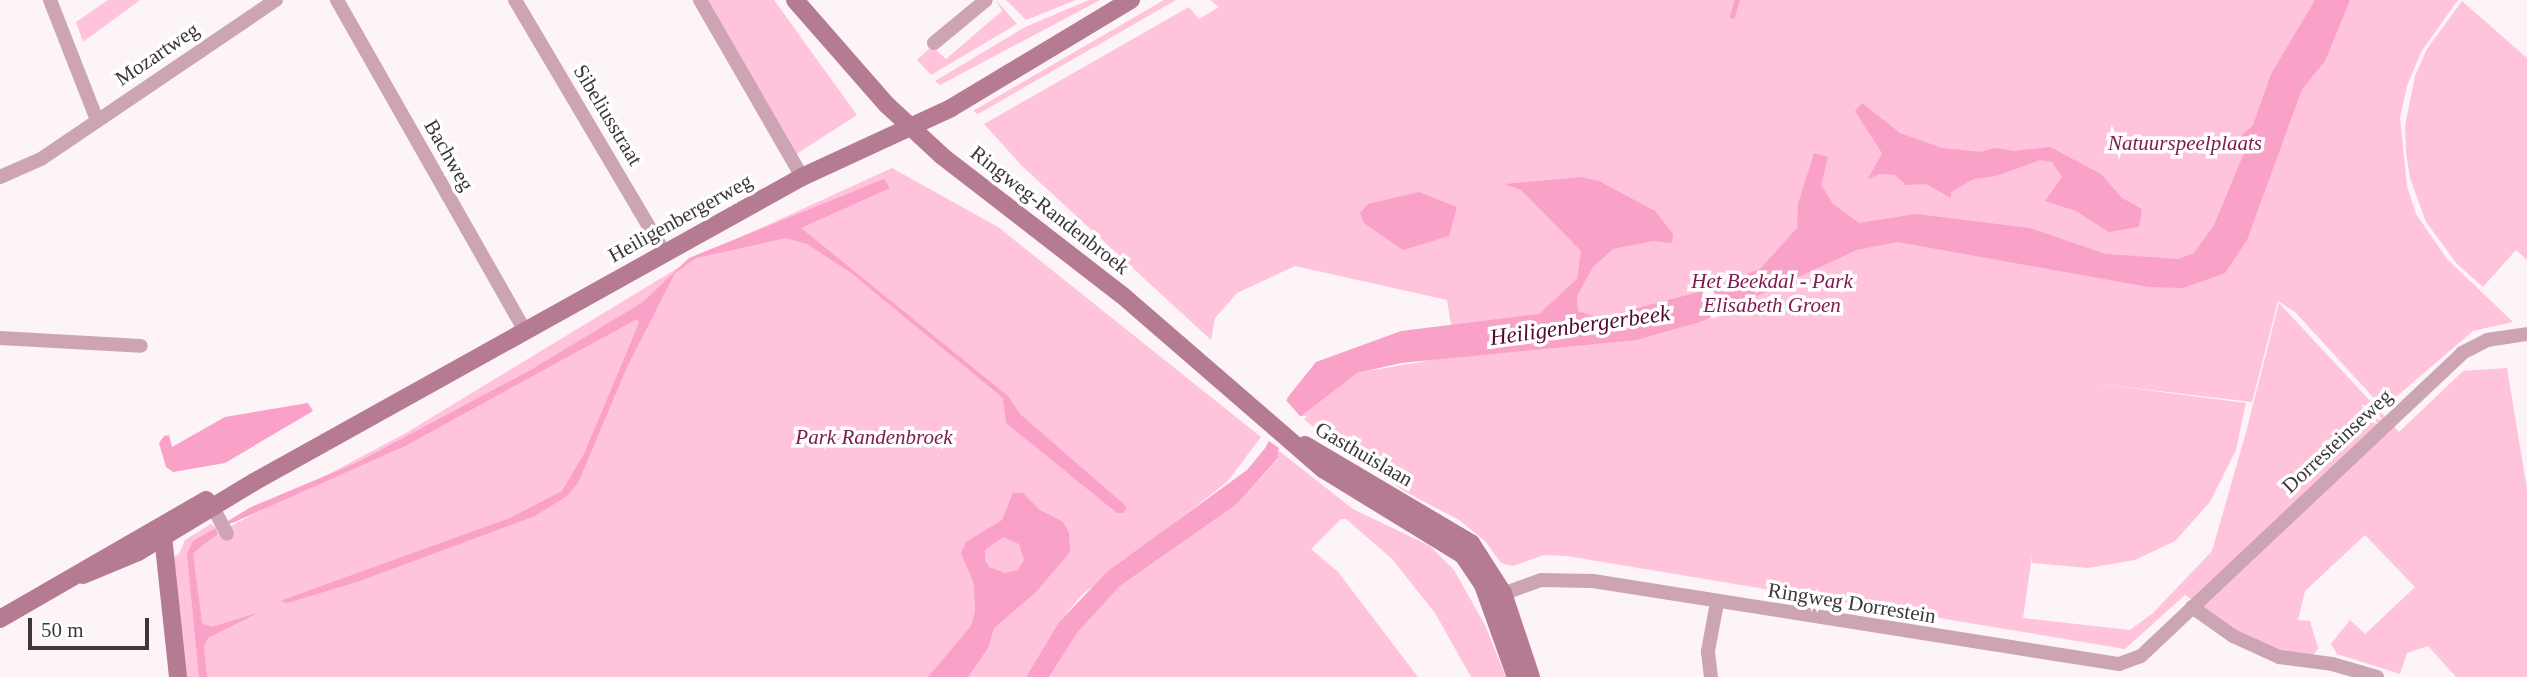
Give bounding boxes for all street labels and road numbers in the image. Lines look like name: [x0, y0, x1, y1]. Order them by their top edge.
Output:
street label: Mozartweg: [110, 17, 204, 91]
street label: Sibeliusstraat: [568, 60, 648, 170]
street label: Bachweg: [419, 115, 479, 195]
street label: Ringweg-Randenbroek: [965, 140, 1135, 280]
street label: Heiligenbergerweg: [604, 168, 756, 268]
street label: Dorresteinseweg: [2277, 384, 2397, 498]
street label: Gasthuislaan: [1311, 416, 1417, 492]
street label: Ringweg Dorrestein: [1766, 577, 1938, 629]

